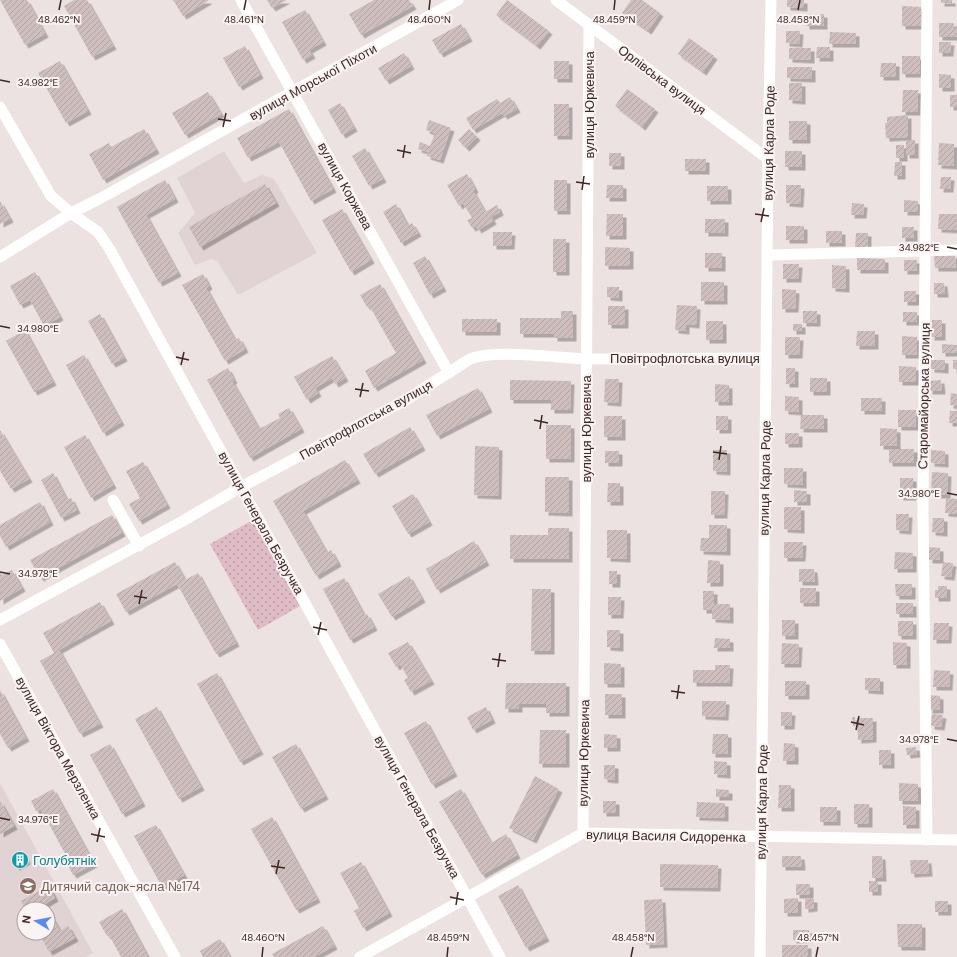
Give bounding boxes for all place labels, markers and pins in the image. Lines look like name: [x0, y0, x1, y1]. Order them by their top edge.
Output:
building icon: Голубятнік: [10, 850, 30, 870]
place label: Голубятнік: [33, 852, 97, 869]
school or university icon: Дитячий садок-ясла №174: [18, 876, 38, 896]
place label: Дитячий садок-ясла №174: [41, 878, 200, 895]

